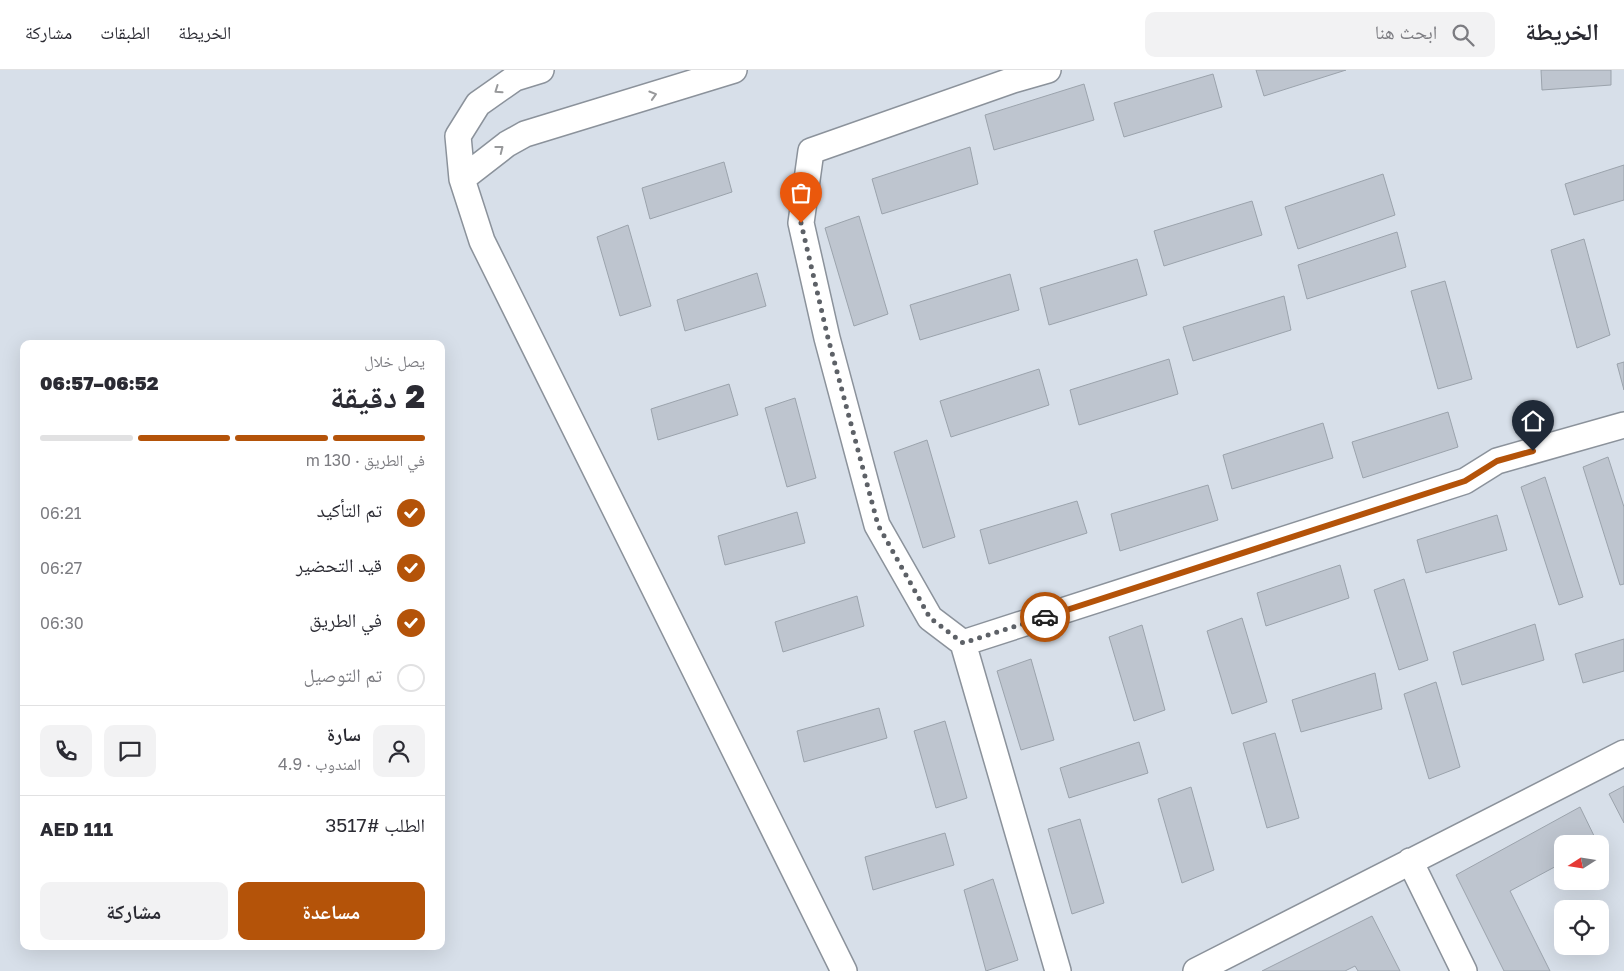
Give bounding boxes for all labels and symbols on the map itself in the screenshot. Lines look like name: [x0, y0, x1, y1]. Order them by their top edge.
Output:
one-way arrow: [494, 84, 504, 93]
one-way arrow: [648, 91, 656, 101]
one-way arrow: [494, 147, 503, 155]
pin: [780, 172, 822, 223]
pin: [1512, 400, 1554, 451]
courier: [1020, 592, 1070, 642]
north arrow: [1554, 835, 1609, 890]

